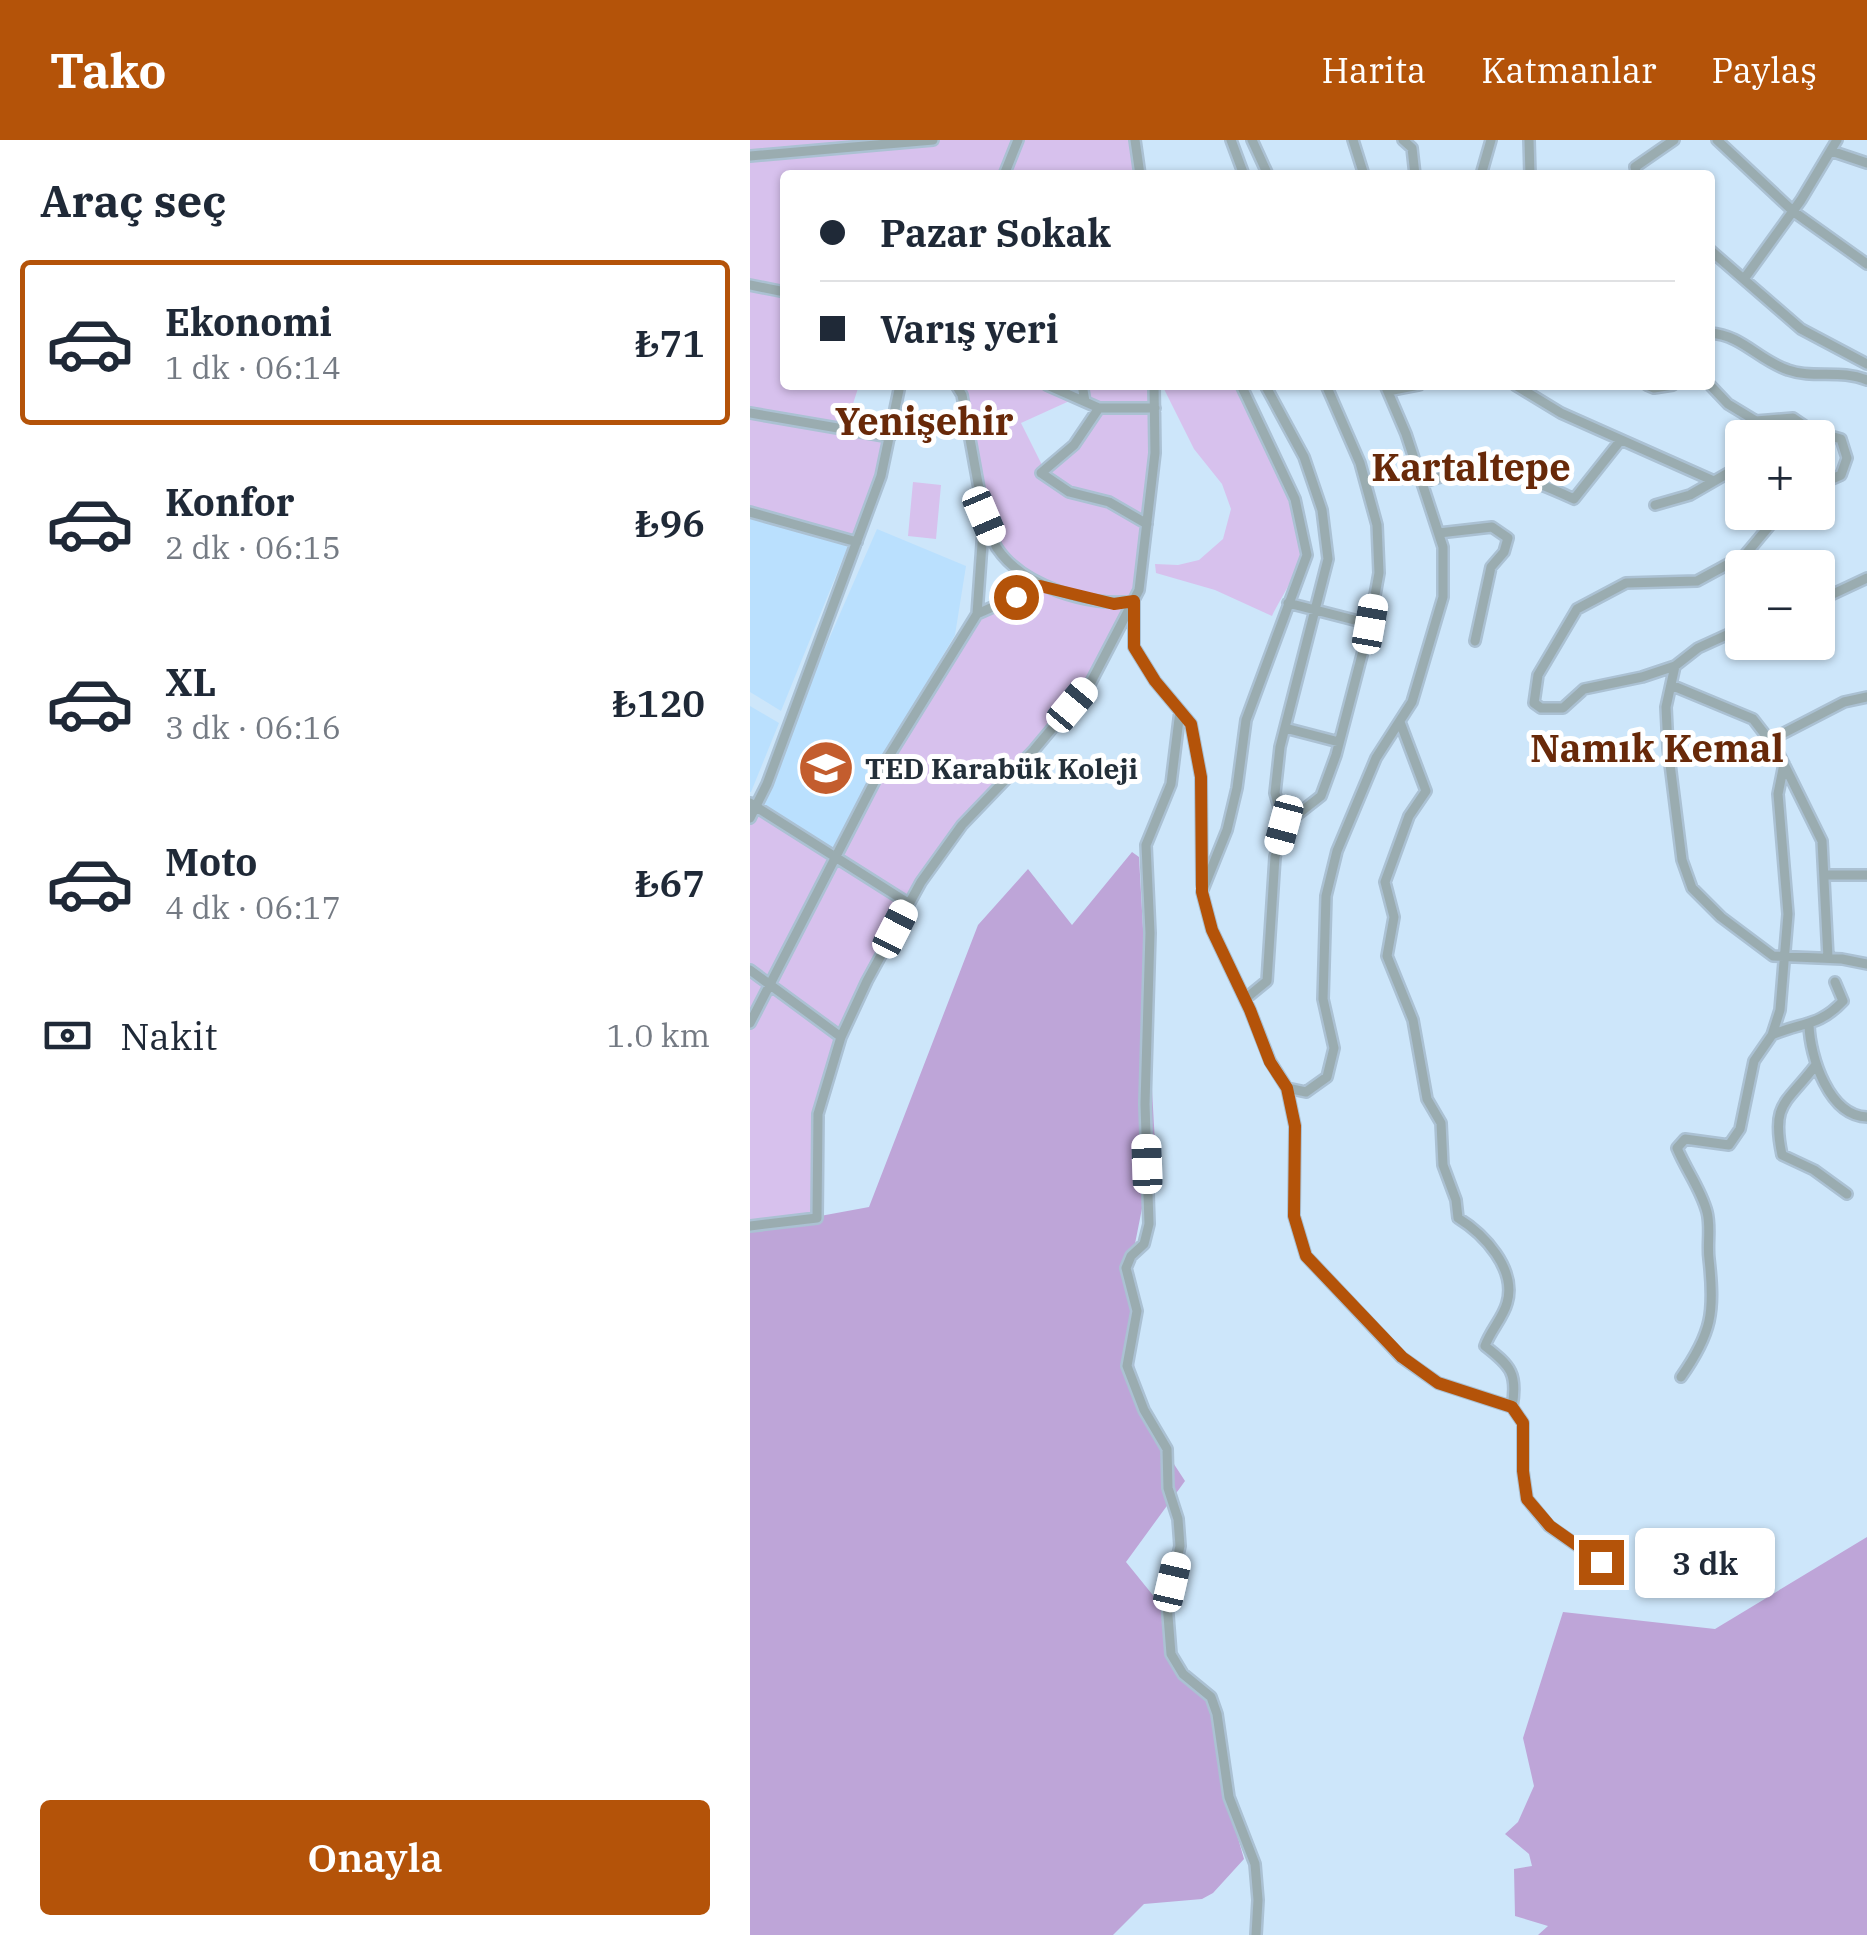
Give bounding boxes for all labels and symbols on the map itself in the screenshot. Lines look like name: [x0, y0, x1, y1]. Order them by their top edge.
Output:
district label: Yenişehir: [834, 396, 1014, 445]
district label: Kartaltepe: [1371, 442, 1571, 491]
car: [958, 483, 1010, 549]
route start: [994, 575, 1039, 620]
car: [1350, 592, 1390, 656]
car: [1041, 672, 1103, 738]
district label: Namık Kemal: [1530, 723, 1784, 772]
school or university icon: TED Karabük Koleji: [796, 738, 856, 798]
place label: TED Karabük Koleji: [865, 750, 1138, 787]
car: [1262, 792, 1306, 858]
car: [868, 895, 922, 963]
car: [1131, 1133, 1163, 1195]
callout: 3 dk: [1636, 1527, 1776, 1597]
route end: [1579, 1540, 1624, 1585]
car: [1151, 1549, 1193, 1615]

